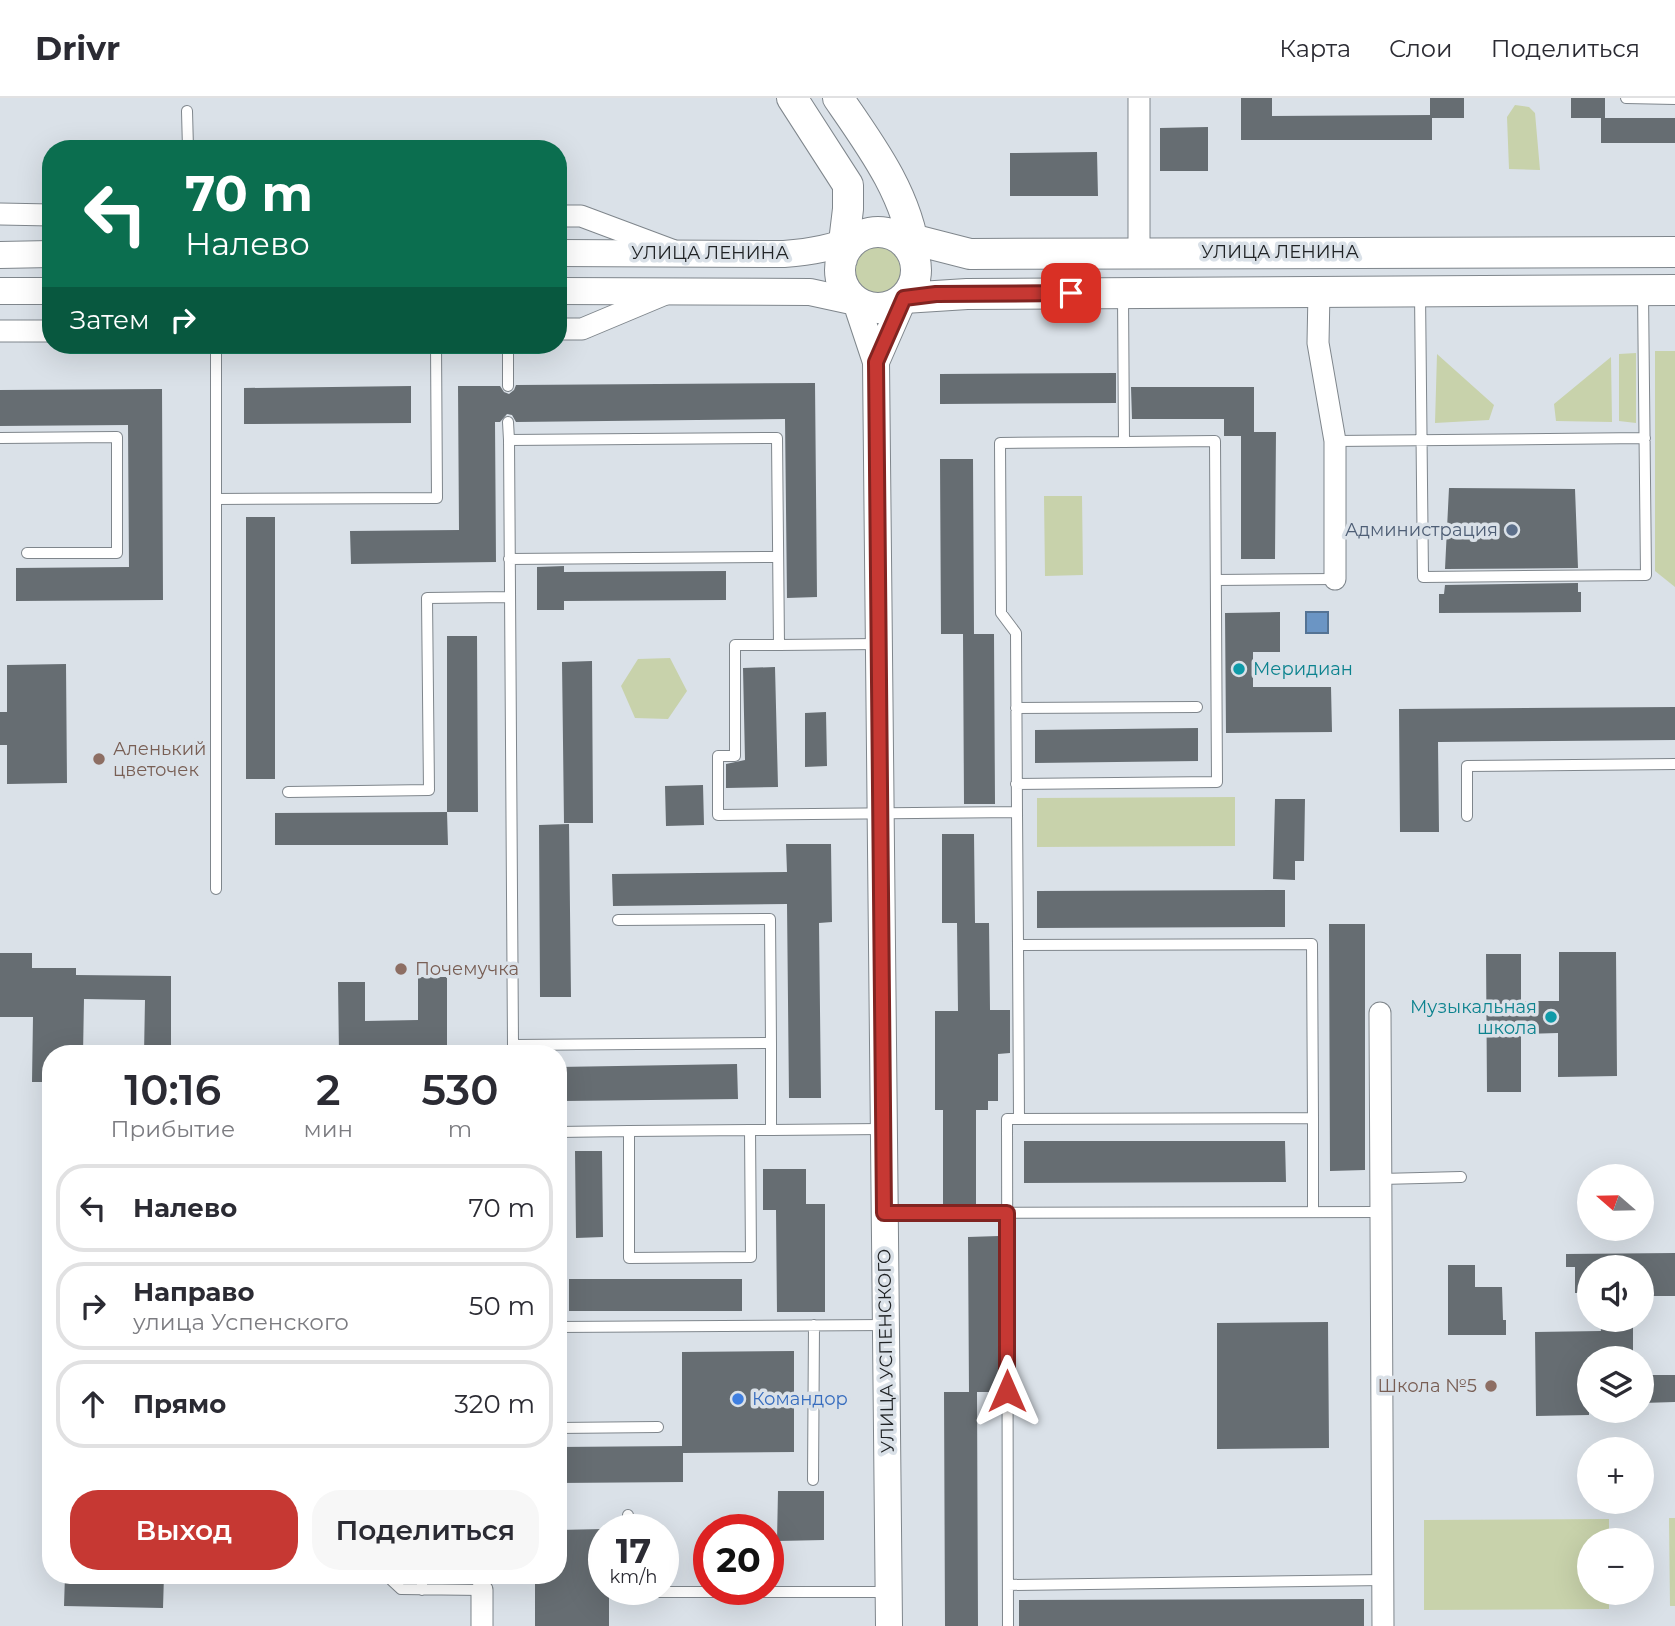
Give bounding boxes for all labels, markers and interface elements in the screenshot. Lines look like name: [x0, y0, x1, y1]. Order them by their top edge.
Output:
text: Drivr: [35, 28, 120, 68]
text: Карта: [1279, 34, 1351, 63]
text: Слои: [1389, 34, 1453, 63]
text: Поделиться: [1491, 34, 1640, 63]
text: 70 m: [185, 164, 313, 223]
icon: left: [70, 168, 161, 259]
text: Налево: [185, 224, 310, 263]
street label: УЛИЦА ЛЕНИНА: [1201, 241, 1359, 263]
street label: УЛИЦА ЛЕНИНА: [631, 242, 789, 264]
pin: [1041, 263, 1101, 323]
icon: arrive: [1052, 274, 1090, 312]
icon: right: [164, 301, 202, 339]
text: Затем: [70, 304, 150, 336]
place label: Администрация: [1345, 519, 1498, 541]
marker: Администрация: [1504, 522, 1520, 538]
place label: Меридиан: [1253, 658, 1353, 680]
marker: Меридиан: [1231, 661, 1247, 677]
place label: Аленький цветочек: [113, 738, 206, 781]
marker: Аленький цветочек: [91, 751, 107, 767]
place label: Почемучка: [415, 958, 519, 980]
marker: Почемучка: [393, 961, 409, 977]
place label: Музыкальная школа: [1410, 996, 1537, 1039]
marker: Музыкальная школа: [1543, 1009, 1559, 1025]
text: 10:16: [124, 1064, 221, 1116]
text: 2: [316, 1064, 341, 1116]
text: 530: [422, 1064, 499, 1116]
text: Прибытие: [110, 1115, 235, 1143]
text: мин: [304, 1115, 353, 1143]
text: m: [448, 1115, 472, 1143]
north arrow: [1577, 1164, 1654, 1241]
map controls: [1577, 1164, 1654, 1605]
icon: left: [74, 1189, 112, 1227]
text: Налево: [133, 1192, 237, 1224]
text: 70 m: [469, 1192, 535, 1224]
street label: УЛИЦА УСПЕНСКОГО: [873, 1249, 899, 1453]
button: sound: [1577, 1255, 1654, 1332]
text: Направо: [133, 1276, 254, 1308]
icon: right: [74, 1287, 112, 1325]
text: 50 m: [469, 1290, 535, 1322]
text: улица Успенского: [133, 1308, 349, 1336]
button: layers: [1577, 1346, 1654, 1423]
position arrow: [970, 1354, 1044, 1428]
place label: Школа №5: [1377, 1375, 1477, 1397]
marker: Школа №5: [1483, 1378, 1499, 1394]
icon: ahead: [74, 1385, 112, 1423]
text: Прямо: [133, 1388, 226, 1420]
text: 320 m: [454, 1388, 535, 1420]
place label: Командор: [752, 1388, 848, 1410]
marker: Командор: [730, 1391, 746, 1407]
button: +: [1577, 1437, 1654, 1514]
button: Выход: [70, 1490, 298, 1570]
button: Поделиться: [312, 1490, 539, 1570]
speed limit sign: 20: [693, 1514, 784, 1605]
button: −: [1577, 1528, 1654, 1605]
text: 17: [616, 1529, 651, 1572]
text: km/h: [609, 1566, 658, 1588]

